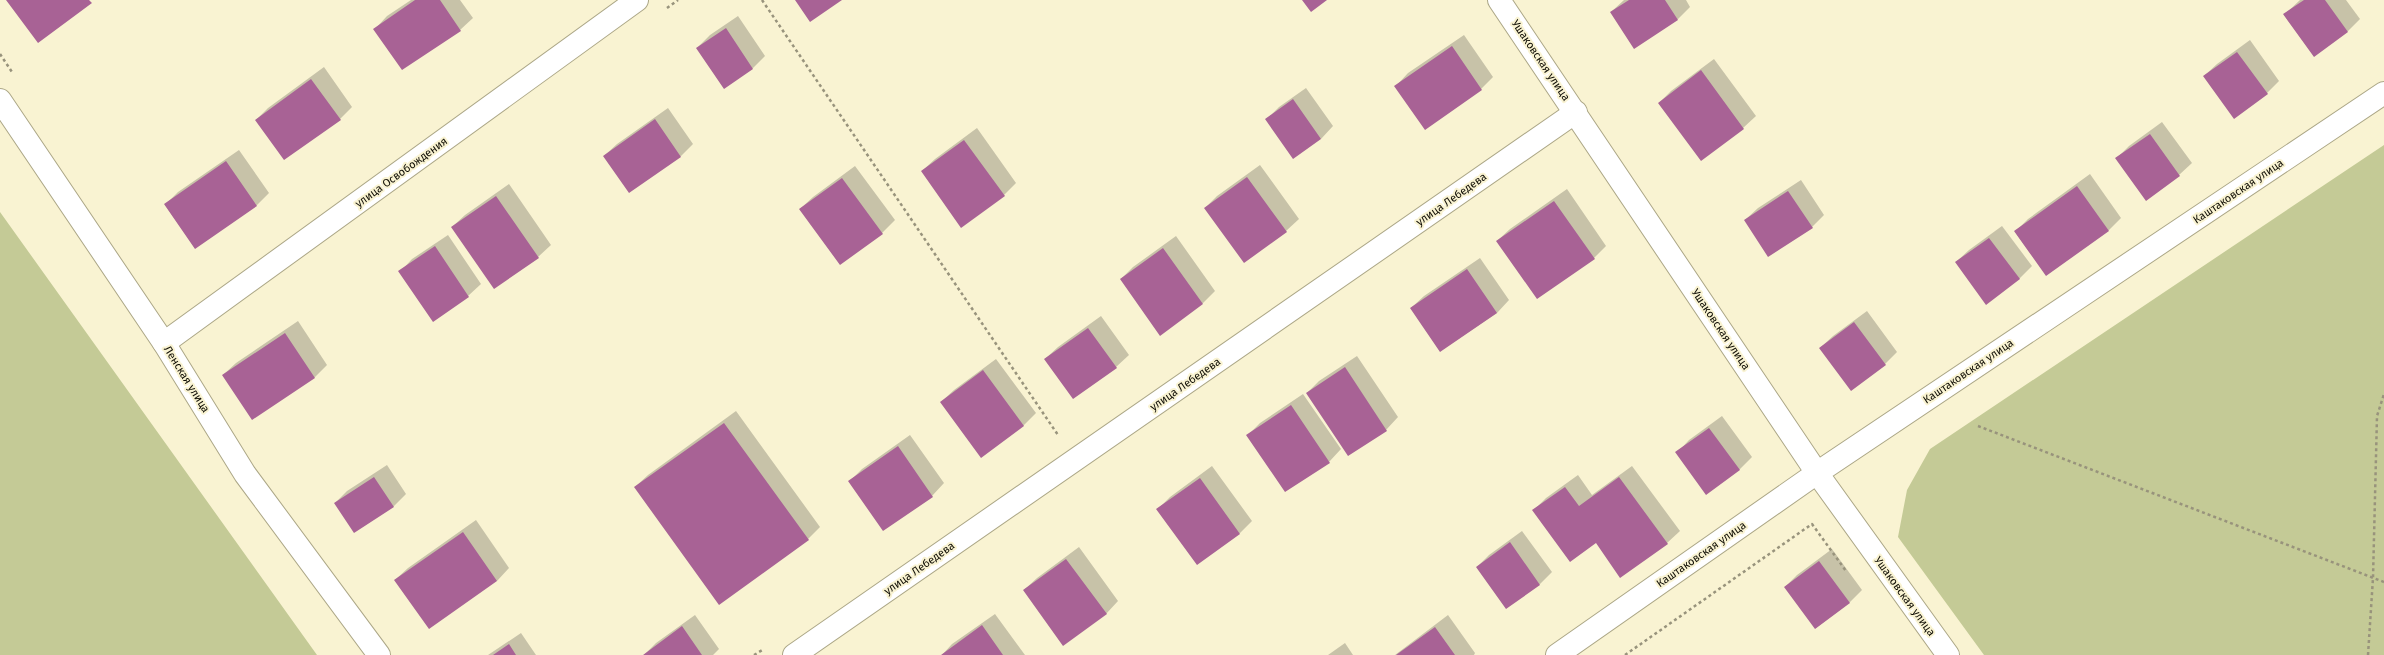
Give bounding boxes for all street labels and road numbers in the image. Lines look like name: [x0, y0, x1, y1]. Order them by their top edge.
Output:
street label: Ушаковская улица: [1509, 17, 1573, 103]
street label: улица Освобождения: [353, 135, 450, 210]
street label: Каштаковская улица: [2191, 156, 2286, 227]
street label: улица Лебедева: [1413, 170, 1489, 229]
street label: Ушаковская улица: [1689, 286, 1753, 372]
street label: Каштаковская улица: [1921, 336, 2016, 407]
street label: Ленская улица: [161, 344, 212, 415]
street label: улица Лебедева: [1147, 355, 1223, 414]
street label: Каштаковская улица: [1654, 519, 1749, 590]
street label: улица Лебедева: [881, 539, 957, 598]
street label: Ушаковская улица: [1871, 554, 1938, 639]

